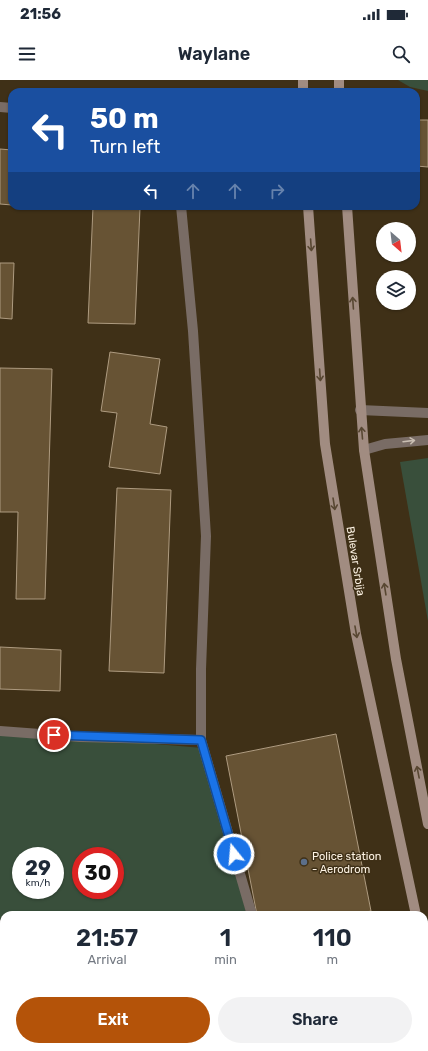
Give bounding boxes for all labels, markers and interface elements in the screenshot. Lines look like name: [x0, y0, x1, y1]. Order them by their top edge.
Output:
text: 21:56: [20, 5, 61, 23]
icon: menu: [16, 43, 38, 65]
text: Waylane: [178, 43, 250, 65]
icon: search: [390, 43, 412, 65]
text: 50 m: [90, 102, 159, 135]
icon: left: [24, 104, 76, 156]
text: Turn left: [90, 136, 160, 158]
icon: left: [140, 180, 162, 202]
icon: ahead: [182, 180, 204, 202]
icon: ahead: [224, 180, 246, 202]
icon: right: [266, 180, 288, 202]
north arrow: [376, 222, 416, 262]
map controls: [376, 222, 416, 310]
one-way arrow: [308, 238, 315, 251]
button: layers: [376, 270, 416, 310]
one-way arrow: [350, 297, 357, 310]
one-way arrow: [316, 368, 323, 381]
one-way arrow: [358, 427, 366, 440]
one-way arrow: [402, 437, 415, 445]
one-way arrow: [331, 497, 339, 510]
street label: Bulevar Srbija: [344, 525, 367, 597]
one-way arrow: [381, 583, 389, 596]
one-way arrow: [352, 625, 360, 638]
pin: [37, 718, 71, 752]
icon: arrive: [43, 724, 65, 746]
one-way arrow: [414, 766, 422, 779]
position arrow: [213, 833, 255, 875]
speed limit sign: 30: [72, 847, 124, 899]
place label: Police station - Aerodrom: [312, 850, 381, 876]
text: 29: [25, 856, 51, 880]
marker: Police station - Aerodrom: [299, 857, 309, 867]
text: km/h: [26, 877, 50, 889]
text: 21:57: [76, 924, 138, 952]
text: 1: [220, 924, 231, 952]
text: 110: [313, 924, 352, 952]
text: Arrival: [88, 952, 127, 967]
text: min: [214, 952, 237, 967]
text: m: [327, 952, 338, 967]
button: Exit: [16, 997, 210, 1043]
button: Share: [218, 997, 412, 1043]

